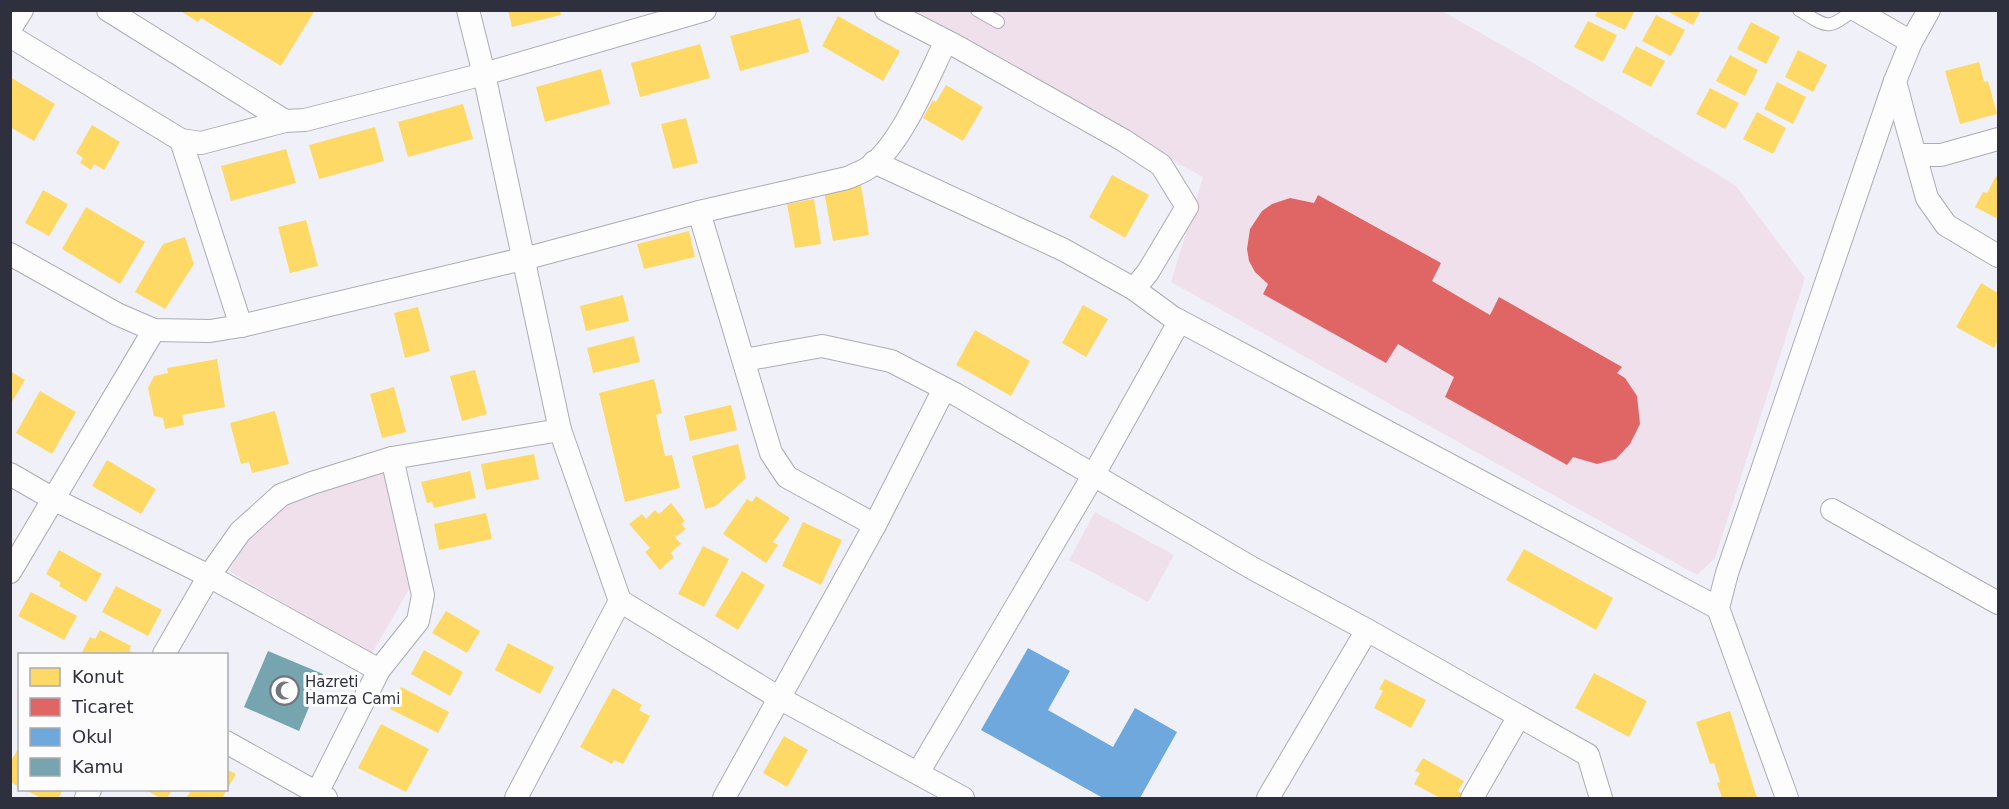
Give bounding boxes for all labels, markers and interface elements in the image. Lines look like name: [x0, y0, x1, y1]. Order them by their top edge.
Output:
legend: [18, 653, 228, 791]
text: Konut: [72, 666, 124, 687]
place label: Hazreti Hamza Cami: [305, 673, 400, 708]
mosque icon: Hazreti Hamza Cami: [268, 675, 300, 707]
text: Ticaret: [71, 696, 134, 717]
text: Okul: [72, 726, 112, 747]
text: Kamu: [72, 756, 123, 777]

